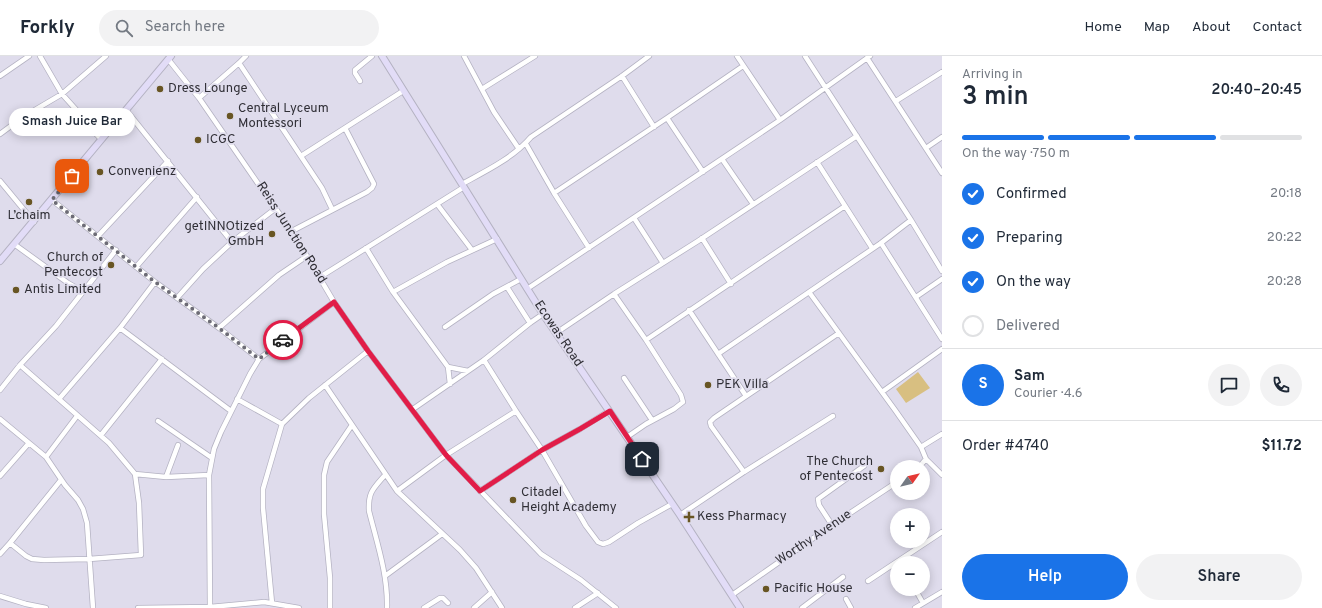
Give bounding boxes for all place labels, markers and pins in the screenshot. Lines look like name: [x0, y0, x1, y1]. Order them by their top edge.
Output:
place label: Dress Lounge: [168, 81, 247, 97]
marker: Dress Lounge: [155, 84, 165, 94]
place label: Central Lyceum Montessori: [238, 101, 329, 132]
callout: Smash Juice Bar: [9, 108, 135, 136]
marker: Central Lyceum Montessori: [225, 111, 235, 121]
place label: ICGC: [206, 132, 235, 148]
marker: ICGC: [193, 135, 203, 145]
pin: [55, 159, 89, 193]
place label: Convenienz: [108, 164, 176, 180]
marker: Convenienz: [95, 167, 105, 177]
marker: L’chaim: [24, 197, 34, 207]
place label: L’chaim: [8, 208, 50, 224]
place label: getINNOtized GmbH: [185, 219, 264, 250]
marker: getINNOtized GmbH: [267, 229, 277, 239]
place label: Church of Pentecost: [44, 250, 104, 281]
marker: Church of Pentecost: [106, 260, 116, 270]
place label: Antis Limited: [24, 282, 101, 298]
marker: Antis Limited: [11, 285, 21, 295]
place label: PEK Villa: [716, 377, 768, 393]
marker: PEK Villa: [703, 380, 713, 390]
pin: [625, 442, 659, 476]
place label: The Church of Pentecost: [799, 454, 873, 485]
marker: The Church of Pentecost: [876, 464, 886, 474]
place label: Citadel Height Academy: [521, 485, 617, 516]
marker: Citadel Height Academy: [508, 495, 518, 505]
place label: Kess Pharmacy: [697, 509, 787, 525]
marker: Kess Pharmacy: [684, 512, 694, 522]
place label: Pacific House: [774, 581, 853, 597]
marker: Pacific House: [761, 584, 771, 594]

